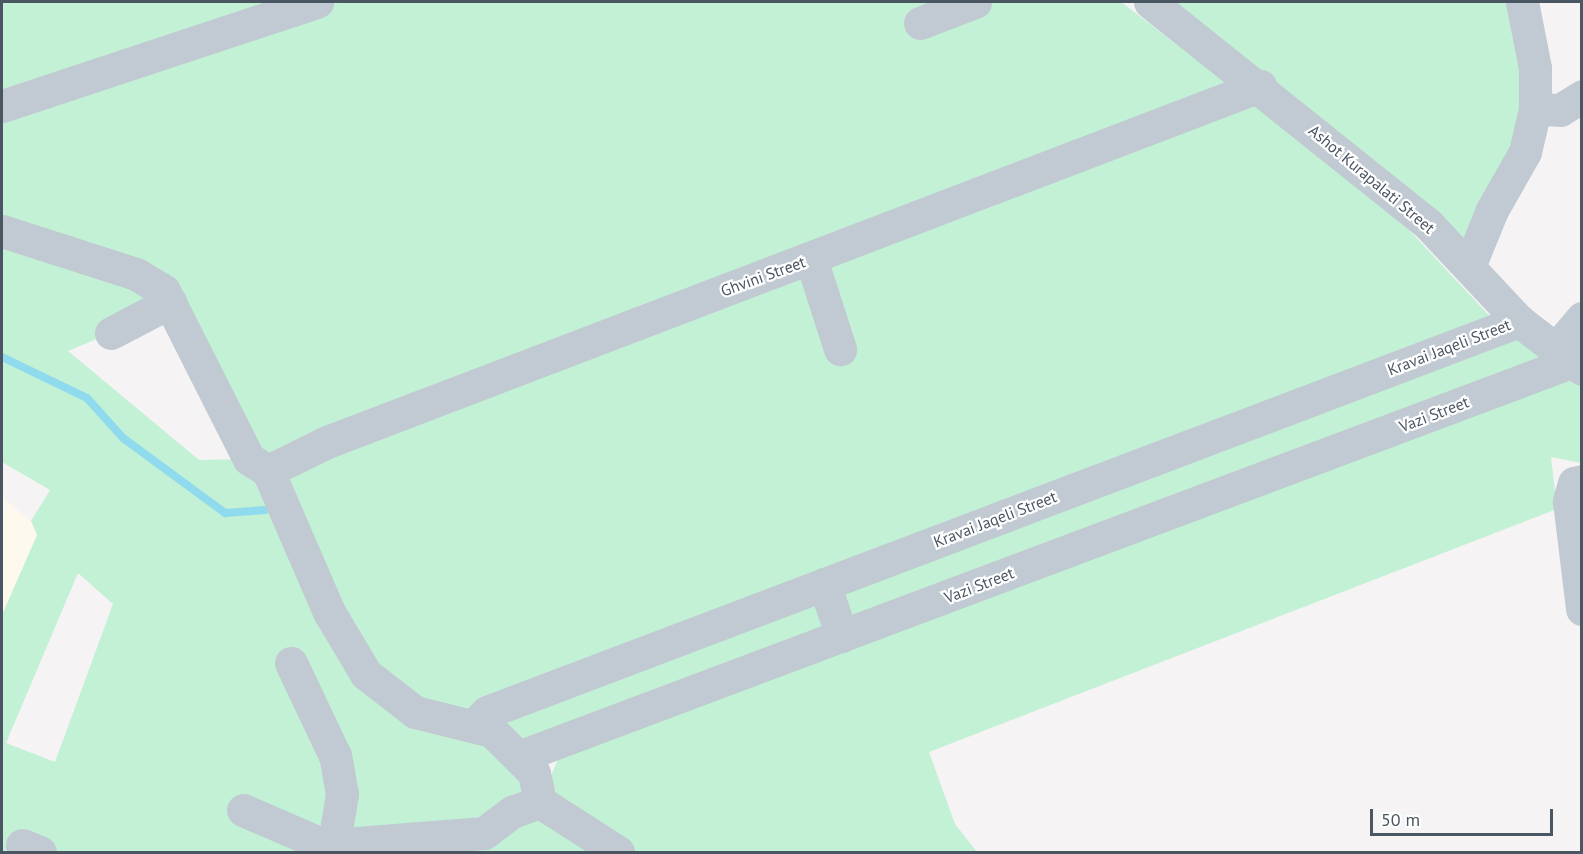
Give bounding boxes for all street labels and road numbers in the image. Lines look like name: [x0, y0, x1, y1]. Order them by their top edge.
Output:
street label: Ashot Kurapalati Street: [1305, 121, 1439, 237]
street label: Ghvini Street: [718, 252, 808, 300]
street label: Kravai Jaqeli Street: [1385, 315, 1513, 379]
street label: Vazi Street: [1397, 392, 1471, 436]
street label: Kravai Jaqeli Street: [931, 487, 1059, 551]
street label: Vazi Street: [942, 563, 1016, 607]

